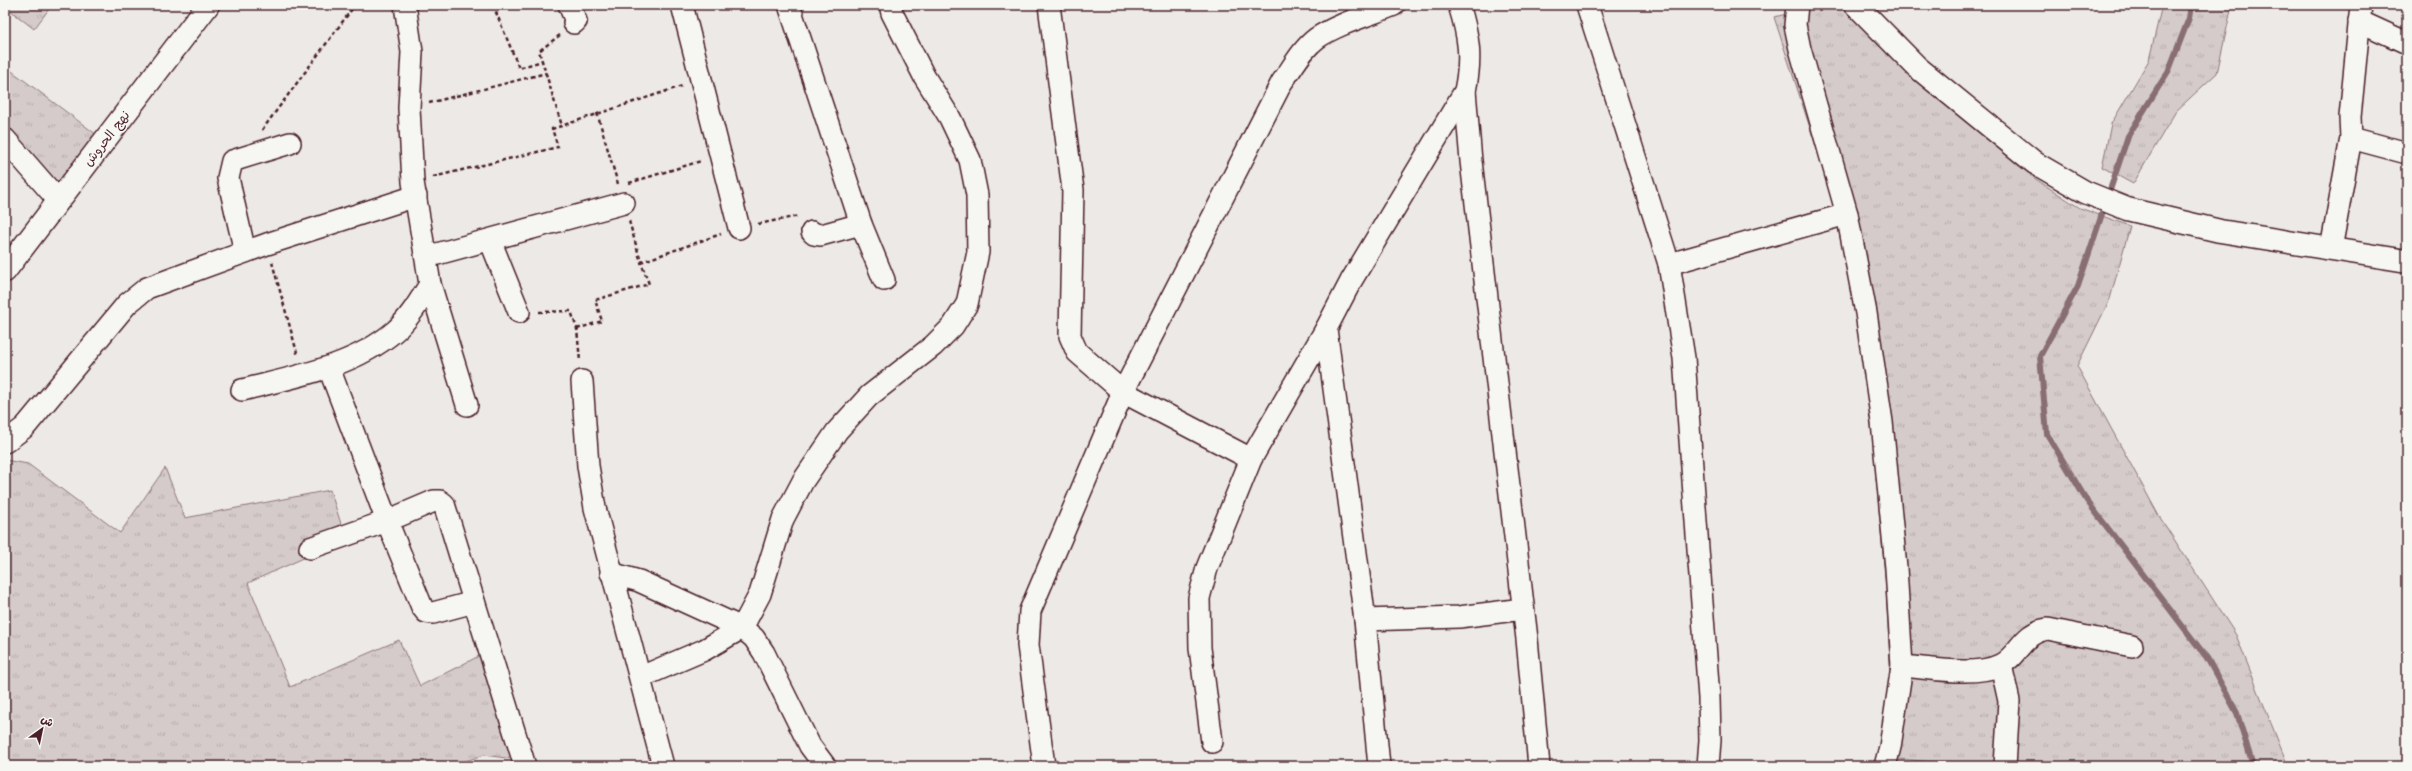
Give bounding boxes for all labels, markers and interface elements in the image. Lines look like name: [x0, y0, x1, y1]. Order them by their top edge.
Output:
street label: نهج الحروش: [79, 106, 136, 171]
north arrow: [22, 709, 62, 749]
text: ش: [37, 711, 57, 732]

